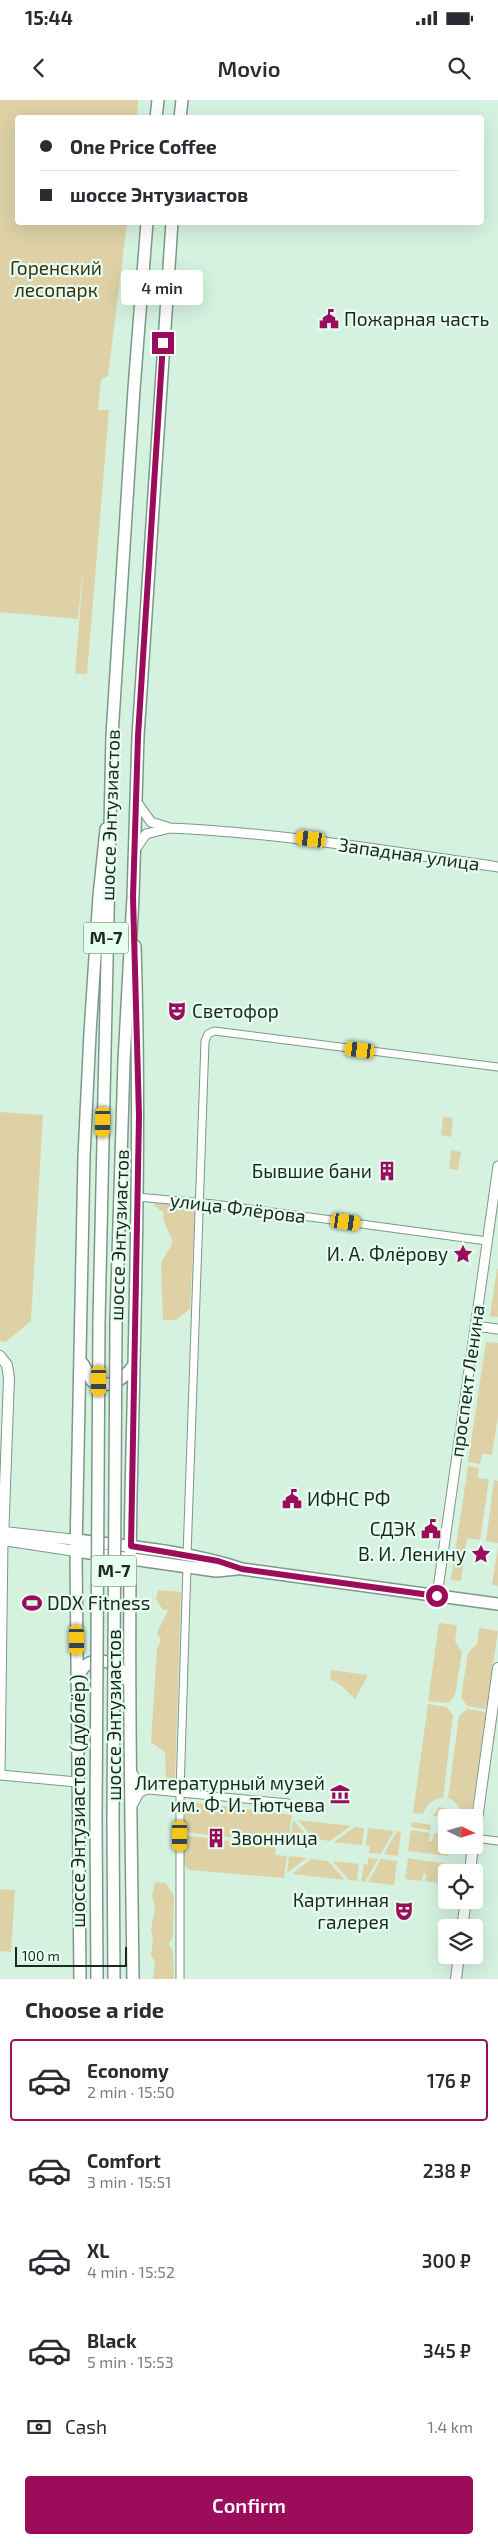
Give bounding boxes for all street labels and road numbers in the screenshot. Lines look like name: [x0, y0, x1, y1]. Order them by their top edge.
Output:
street label: шоссе Энтузиастов: [95, 729, 125, 901]
street label: Западная улица: [337, 832, 481, 876]
road number: М-7: [84, 922, 128, 954]
street label: шоссе Энтузиастов: [104, 1149, 134, 1321]
street label: улица Флёрова: [169, 1188, 307, 1228]
street label: проспект Ленина: [444, 1303, 489, 1459]
road number: М-7: [92, 1555, 136, 1586]
street label: шоссе Энтузиастов: [102, 1629, 126, 1801]
street label: шоссе Энтузиастов (дублёр): [66, 1674, 90, 1928]

